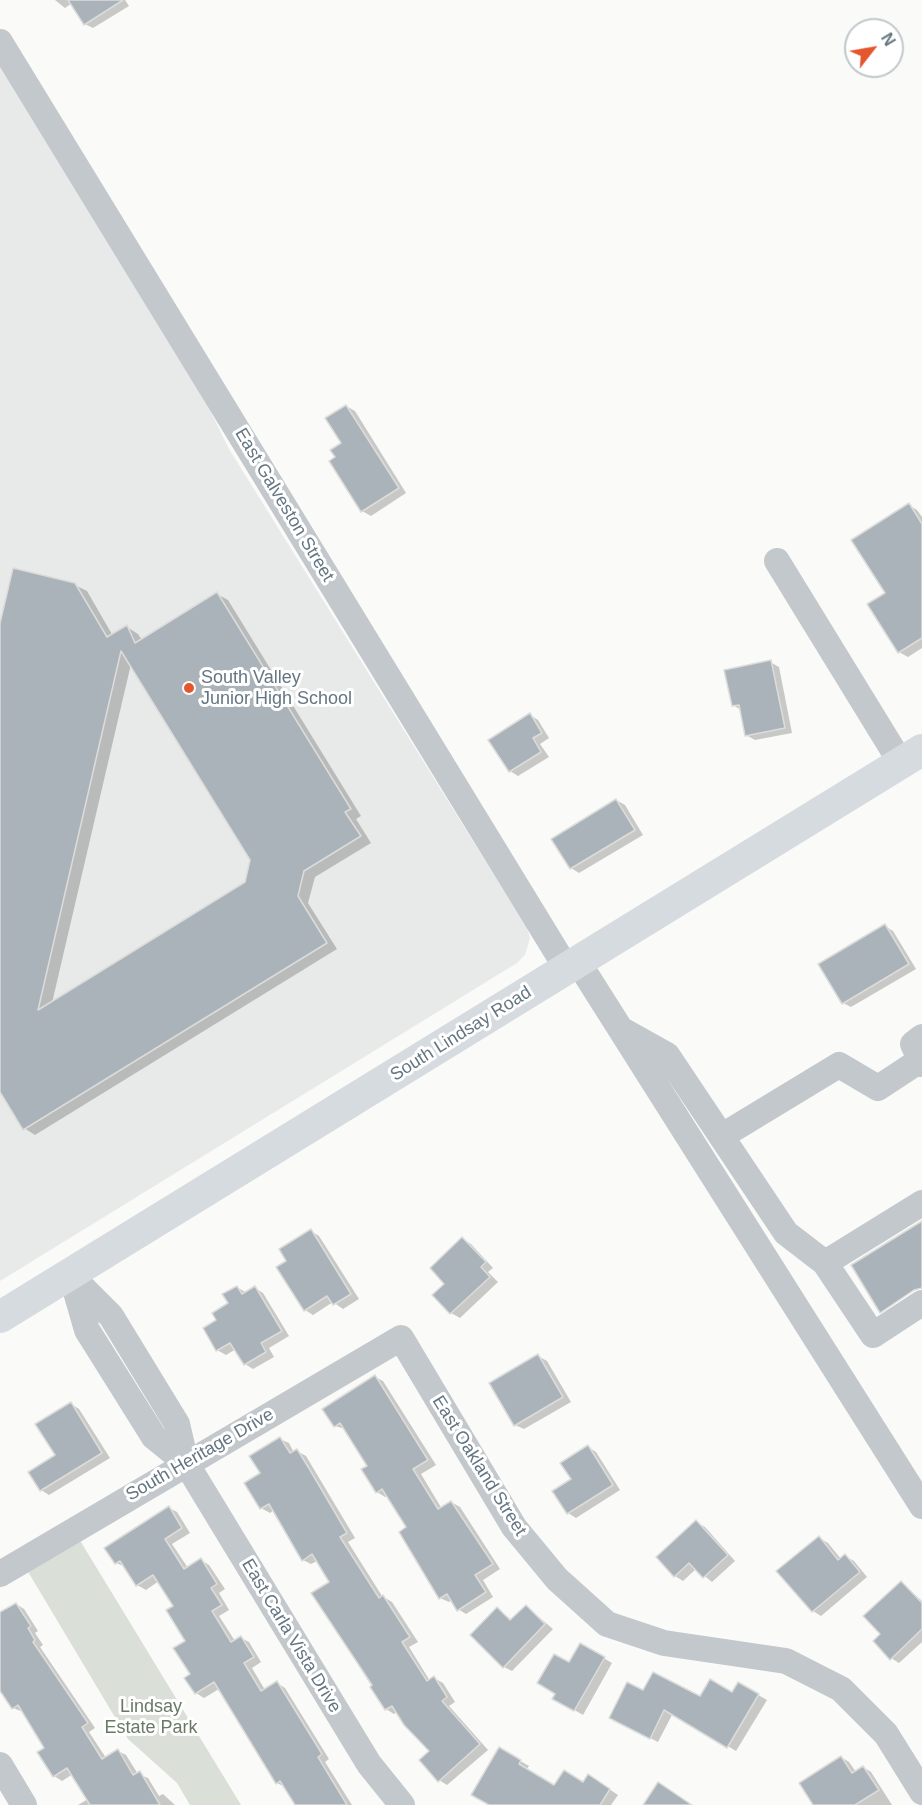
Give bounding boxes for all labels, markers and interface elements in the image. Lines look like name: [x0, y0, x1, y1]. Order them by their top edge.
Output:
north arrow: [844, 18, 904, 78]
text: N: [878, 30, 898, 49]
street label: East Galveston Street: [230, 424, 338, 586]
place label: South Valley Junior High School: [201, 667, 352, 710]
marker: South Valley Junior High School: [182, 681, 196, 695]
street label: South Lindsay Road: [387, 982, 535, 1086]
street label: East Oakland Street: [427, 1392, 531, 1540]
street label: South Heritage Drive: [122, 1404, 278, 1506]
street label: East Carla Vista Drive: [236, 1555, 346, 1717]
park label: Lindsay Estate Park: [104, 1696, 198, 1738]

